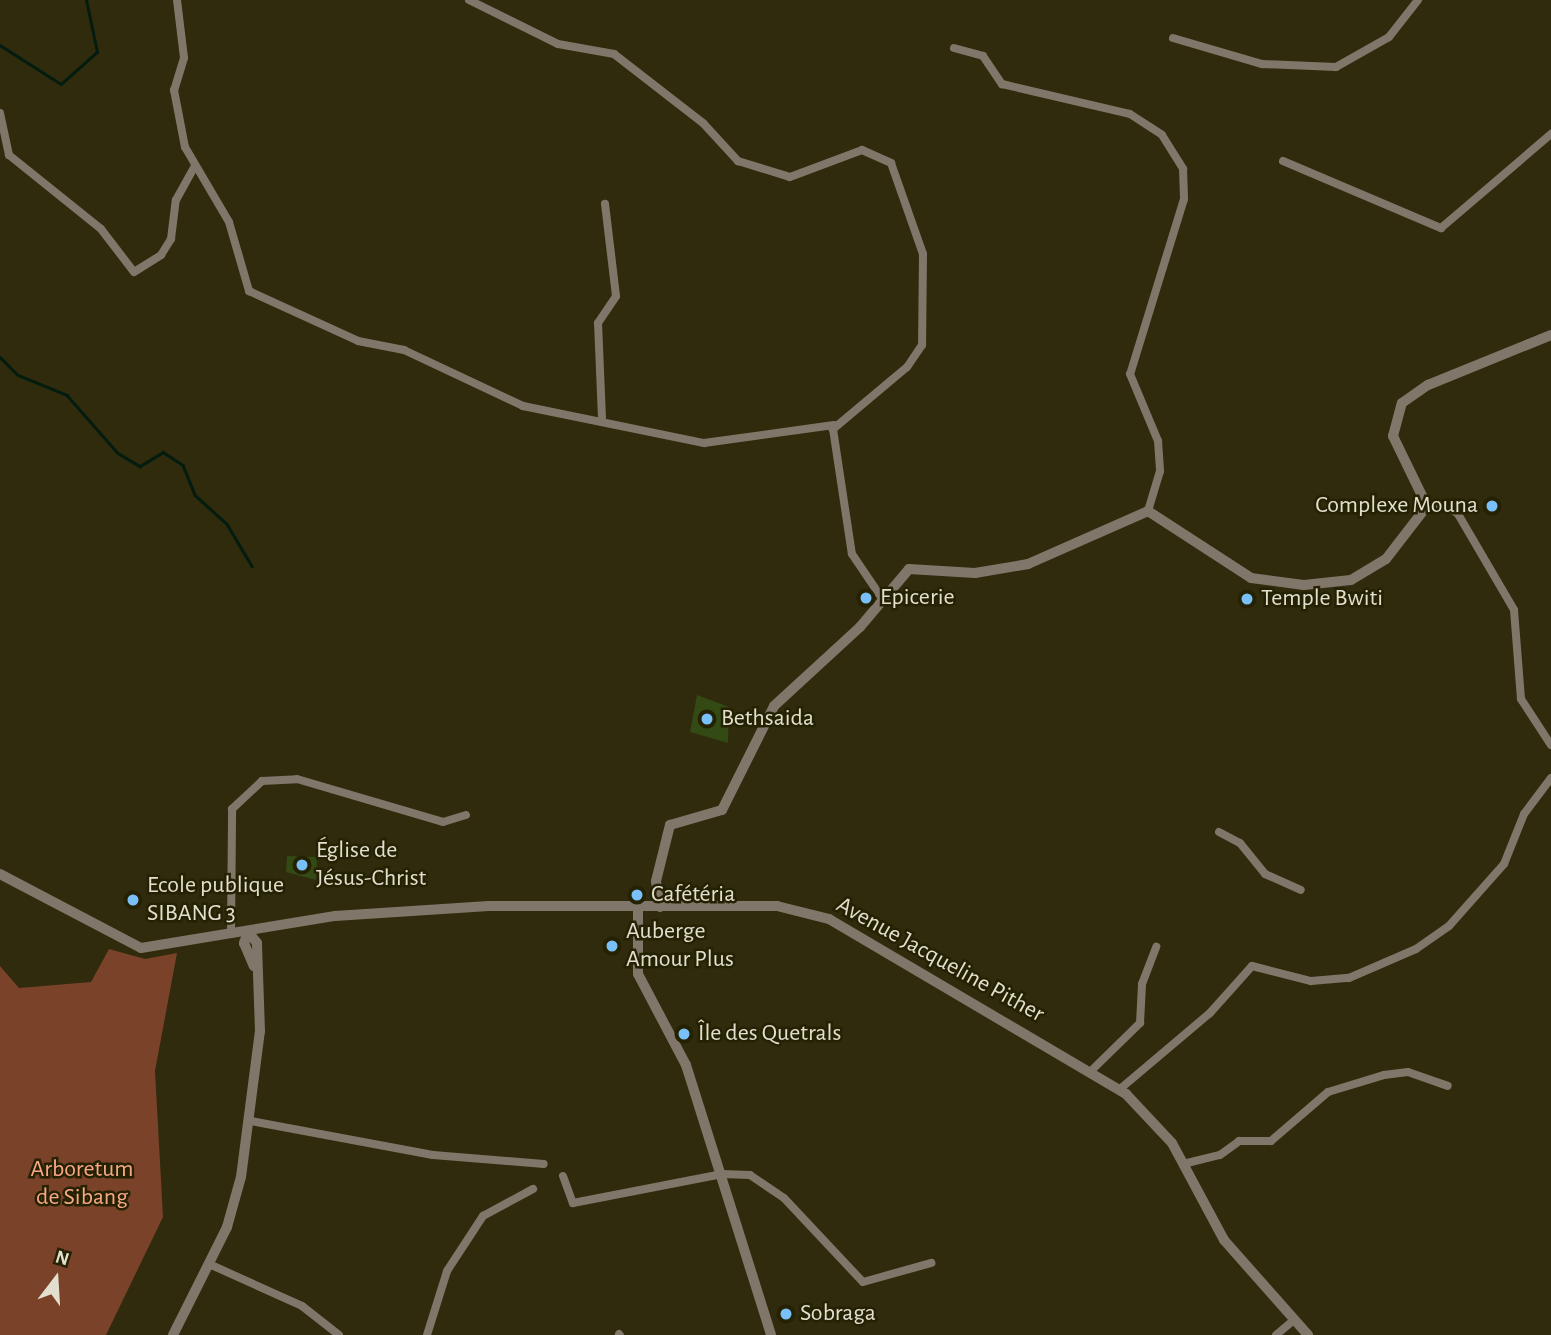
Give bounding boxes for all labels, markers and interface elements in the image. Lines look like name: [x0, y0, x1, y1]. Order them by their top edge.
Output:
place label: Complexe Mouna: [1315, 492, 1478, 520]
marker: Complexe Mouna: [1484, 498, 1500, 514]
place label: Epicerie: [880, 584, 955, 612]
place label: Temple Bwiti: [1261, 585, 1383, 613]
marker: Epicerie: [858, 590, 874, 606]
marker: Temple Bwiti: [1239, 591, 1255, 607]
place label: Bethsaida: [721, 705, 814, 733]
marker: Bethsaida: [699, 711, 715, 727]
place label: Église de Jésus-Christ: [316, 837, 426, 893]
marker: Église de Jésus-Christ: [294, 857, 310, 873]
place label: Ecole publique SIBANG 3: [147, 872, 284, 928]
place label: Cafétéria: [651, 881, 735, 909]
marker: Cafétéria: [629, 887, 645, 903]
street label: Avenue Jacqueline Pither: [831, 891, 1049, 1029]
marker: Ecole publique SIBANG 3: [125, 892, 141, 908]
place label: Auberge Amour Plus: [626, 918, 734, 974]
marker: Auberge Amour Plus: [604, 938, 620, 954]
place label: Île des Quetrals: [698, 1020, 841, 1048]
marker: Île des Quetrals: [676, 1026, 692, 1042]
park label: Arboretum de Sibang: [31, 1156, 133, 1212]
north arrow: [21, 1244, 91, 1314]
text: N: [53, 1247, 71, 1269]
place label: Sobraga: [800, 1300, 876, 1328]
marker: Sobraga: [778, 1306, 794, 1322]

